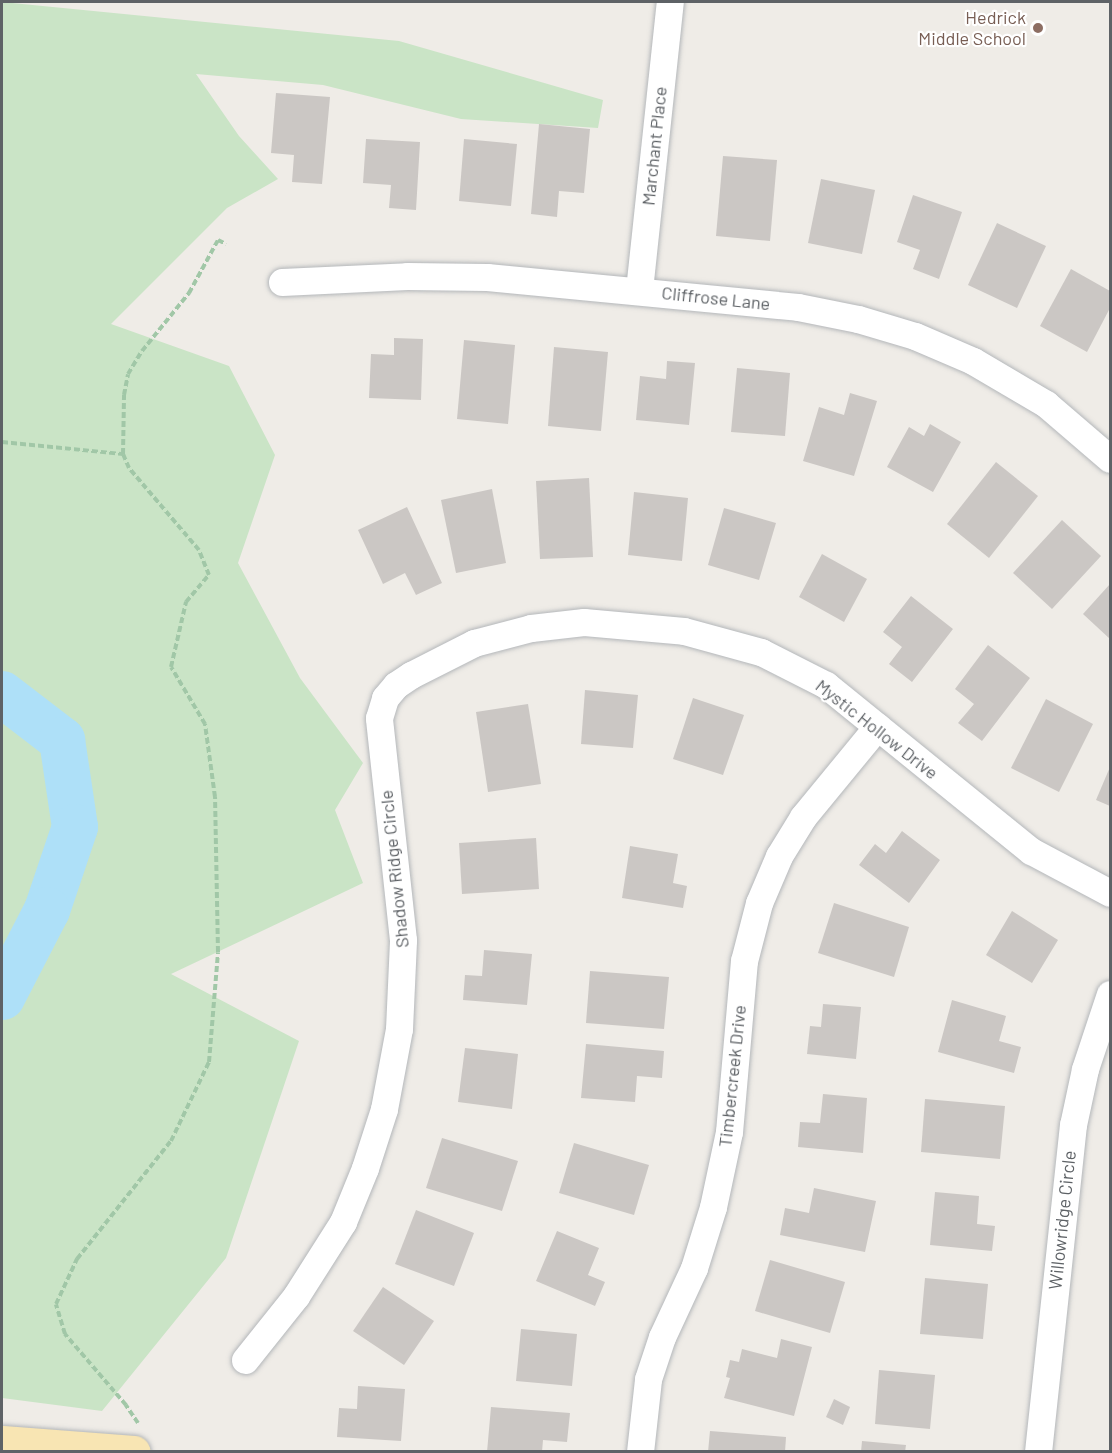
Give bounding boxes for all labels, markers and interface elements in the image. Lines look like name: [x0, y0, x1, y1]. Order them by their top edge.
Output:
place label: Hedrick Middle School: [918, 7, 1026, 50]
marker: Hedrick Middle School: [1031, 21, 1045, 35]
street label: Marchant Place: [637, 85, 671, 207]
street label: Cliffrose Lane: [661, 282, 771, 314]
street label: Mystic Hollow Drive: [812, 675, 942, 783]
street label: Shadow Ridge Circle: [375, 789, 413, 949]
street label: Timbercreek Drive: [714, 1004, 750, 1148]
street label: Willowridge Circle: [1044, 1149, 1080, 1291]

